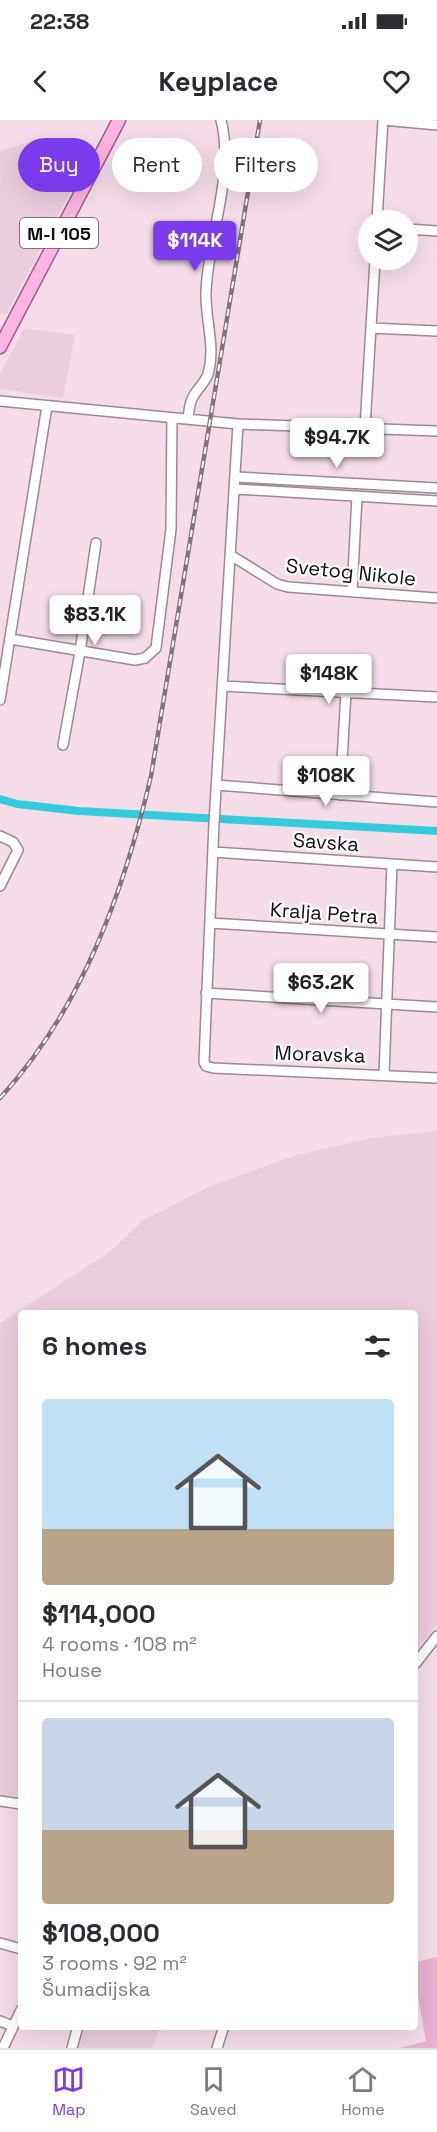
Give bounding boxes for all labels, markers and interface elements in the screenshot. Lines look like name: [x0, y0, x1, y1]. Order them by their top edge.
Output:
text: 22:38: [30, 7, 89, 35]
text: Keyplace: [159, 64, 278, 99]
icon: back: [24, 65, 57, 98]
icon: heart: [380, 65, 413, 98]
chip: Buy: [18, 138, 100, 192]
chip: Rent: [112, 138, 202, 192]
chip: Filters: [214, 138, 318, 192]
map controls: [358, 210, 418, 270]
button: layers: [358, 210, 418, 270]
road number: M-I 105: [20, 218, 98, 248]
pin: $114K: [153, 221, 237, 272]
text: $114K: [167, 227, 223, 253]
pin: $94.7K: [288, 418, 386, 469]
text: $94.7K: [304, 424, 370, 450]
street label: Svetog Nikole: [285, 552, 417, 592]
pin: $83.1K: [46, 595, 144, 646]
text: $83.1K: [64, 601, 126, 627]
pin: $148K: [287, 654, 371, 705]
text: $148K: [300, 660, 358, 686]
pin: $108K: [284, 756, 368, 807]
text: $108K: [297, 762, 355, 788]
street label: Savska: [292, 827, 360, 857]
street label: Kralja Petra: [269, 896, 379, 930]
pin: $63.2K: [272, 963, 370, 1014]
text: $63.2K: [288, 969, 355, 995]
street label: Moravska: [274, 1039, 366, 1069]
text: 6 homes: [42, 1329, 147, 1363]
icon: filters: [361, 1330, 394, 1363]
icon: home: [164, 1438, 272, 1546]
text: $114,000: [42, 1597, 156, 1631]
text: 4 rooms · 108 m²: [42, 1631, 197, 1657]
text: House: [42, 1657, 102, 1683]
icon: home: [164, 1757, 272, 1865]
text: $108,000: [42, 1916, 160, 1950]
text: 3 rooms · 92 m²: [42, 1950, 187, 1976]
text: Šumadijska: [42, 1976, 150, 2002]
tab: Map: [52, 2063, 86, 2120]
tab: Saved: [190, 2063, 237, 2120]
tab: Home: [341, 2063, 385, 2120]

